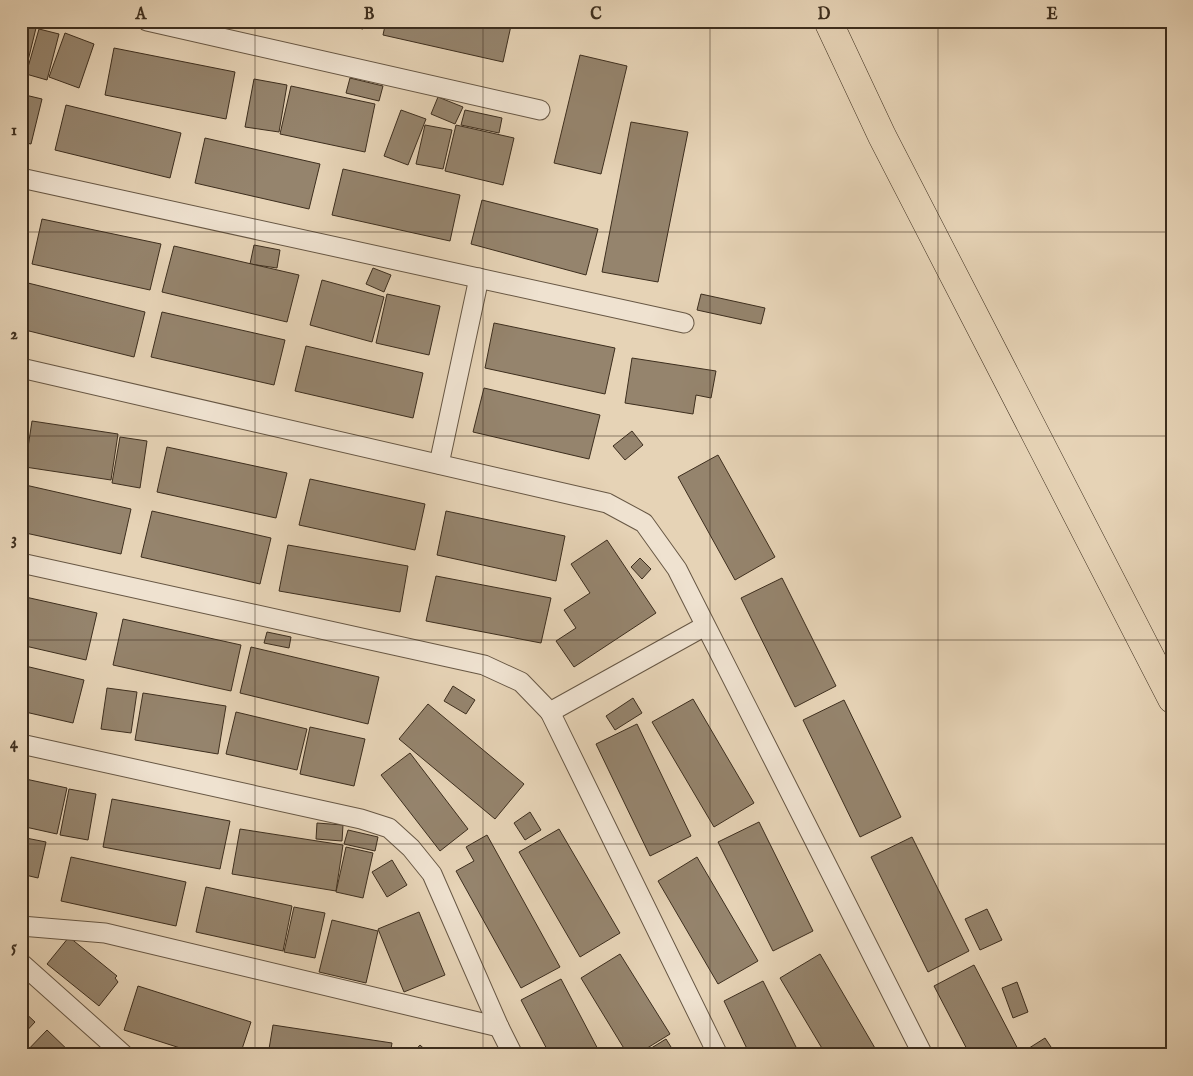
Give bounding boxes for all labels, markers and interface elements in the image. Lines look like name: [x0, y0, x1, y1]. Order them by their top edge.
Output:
text: A: [135, 5, 148, 25]
text: B: [364, 5, 375, 25]
text: C: [590, 5, 602, 25]
text: D: [818, 5, 831, 25]
text: E: [1046, 5, 1058, 25]
text: 1: [11, 121, 17, 141]
text: 2: [10, 325, 18, 345]
text: 3: [11, 530, 17, 550]
text: 4: [10, 734, 19, 754]
text: 5: [11, 938, 17, 958]

